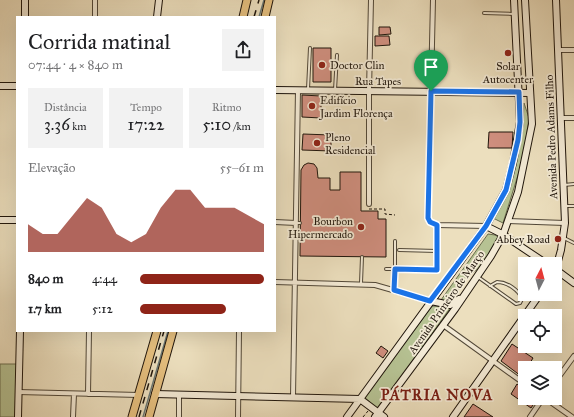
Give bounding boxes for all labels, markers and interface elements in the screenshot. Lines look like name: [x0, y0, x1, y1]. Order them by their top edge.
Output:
text: Corrida matinal: [28, 28, 170, 55]
button: share: [222, 29, 264, 71]
marker: Solar Autocenter: [503, 48, 513, 58]
pin: [414, 50, 448, 91]
icon: arrive: [420, 56, 442, 78]
text: 07:44 · 4 × 840 m: [28, 57, 123, 73]
place label: Doctor Clin: [330, 59, 384, 72]
marker: Doctor Clin: [317, 60, 327, 70]
place label: Solar Autocenter: [482, 60, 534, 86]
street label: Avenida Pedro Adams Filho: [543, 74, 560, 200]
street label: Rua Tapes: [355, 75, 401, 88]
place label: Edifício Jardim Florença: [319, 94, 393, 121]
text: Distância: [44, 101, 87, 114]
text: Tempo: [130, 101, 162, 114]
text: Ritmo: [212, 101, 241, 114]
marker: Edifício Jardim Florença: [307, 101, 317, 111]
text: 3.36: [44, 114, 70, 135]
text: 17:22: [128, 114, 164, 135]
text: 5:10: [202, 114, 231, 135]
text: km: [70, 120, 87, 133]
text: /km: [231, 120, 251, 133]
place label: Pleno Residencial: [325, 131, 376, 157]
marker: Pleno Residencial: [312, 138, 322, 148]
text: Elevação: [28, 160, 75, 176]
text: 55–61 m: [220, 160, 264, 176]
place label: Bourbon Hipermercado: [288, 215, 353, 241]
marker: Bourbon Hipermercado: [356, 222, 366, 232]
place label: Abbey Road: [495, 233, 550, 246]
marker: Abbey Road: [553, 234, 563, 244]
street label: Avenida Primeiro de Março: [405, 248, 487, 357]
north arrow: [518, 257, 562, 301]
map controls: [518, 257, 562, 405]
text: 840 m: [28, 271, 63, 287]
text: 4:44: [92, 271, 117, 287]
text: 1.7 km: [28, 301, 62, 317]
text: 5:12: [92, 301, 113, 317]
button: locate: [518, 309, 562, 353]
button: layers: [518, 361, 562, 405]
district label: PÁTRIA NOVA: [381, 385, 493, 404]

